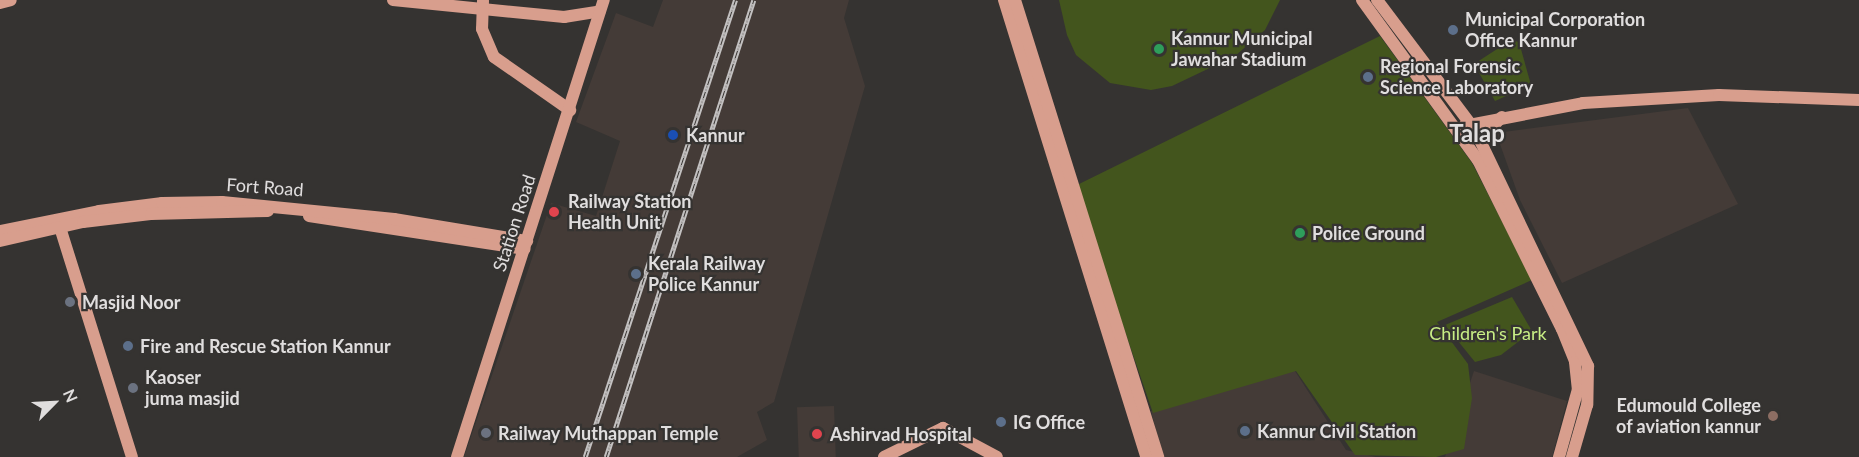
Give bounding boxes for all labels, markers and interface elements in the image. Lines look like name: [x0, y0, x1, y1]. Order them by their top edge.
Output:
place label: Municipal Corporation Office Kannur: [1465, 9, 1645, 52]
marker: Municipal Corporation Office Kannur: [1446, 23, 1460, 37]
place label: Kannur Municipal Jawahar Stadium: [1171, 28, 1313, 70]
marker: Kannur Municipal Jawahar Stadium: [1152, 42, 1166, 56]
place label: Regional Forensic Science Laboratory: [1380, 56, 1533, 98]
marker: Regional Forensic Science Laboratory: [1361, 70, 1375, 84]
district label: Talap: [1449, 119, 1505, 147]
place label: Kannur: [686, 124, 745, 146]
marker: Kannur: [664, 126, 682, 144]
street label: Station Road: [488, 172, 540, 274]
street label: Fort Road: [226, 174, 304, 200]
place label: Railway Station Health Unit: [568, 191, 692, 234]
marker: Railway Station Health Unit: [545, 203, 563, 221]
place label: Police Ground: [1312, 222, 1425, 244]
marker: Police Ground: [1293, 226, 1307, 240]
place label: Kerala Railway Police Kannur: [648, 253, 765, 296]
marker: Kerala Railway Police Kannur: [629, 267, 643, 281]
place label: Masjid Noor: [82, 291, 181, 313]
marker: Masjid Noor: [63, 295, 77, 309]
park label: Children's Park: [1429, 322, 1547, 344]
place label: Fire and Rescue Station Kannur: [140, 335, 391, 357]
marker: Fire and Rescue Station Kannur: [121, 339, 135, 353]
place label: Kaoser juma masjid: [145, 367, 240, 410]
north arrow: [24, 373, 84, 433]
marker: Kaoser juma masjid: [126, 381, 140, 395]
text: N: [60, 386, 82, 405]
place label: Edumould College of aviation kannur: [1616, 395, 1761, 438]
marker: Edumould College of aviation kannur: [1766, 409, 1780, 423]
place label: IG Office: [1013, 411, 1085, 433]
marker: IG Office: [994, 415, 1008, 429]
place label: Kannur Civil Station: [1257, 420, 1417, 442]
place label: Railway Muthappan Temple: [498, 422, 719, 444]
place label: Ashirvad Hospital: [830, 423, 972, 445]
marker: Kannur Civil Station: [1238, 424, 1252, 438]
marker: Ashirvad Hospital: [808, 425, 826, 443]
marker: Railway Muthappan Temple: [479, 426, 493, 440]

